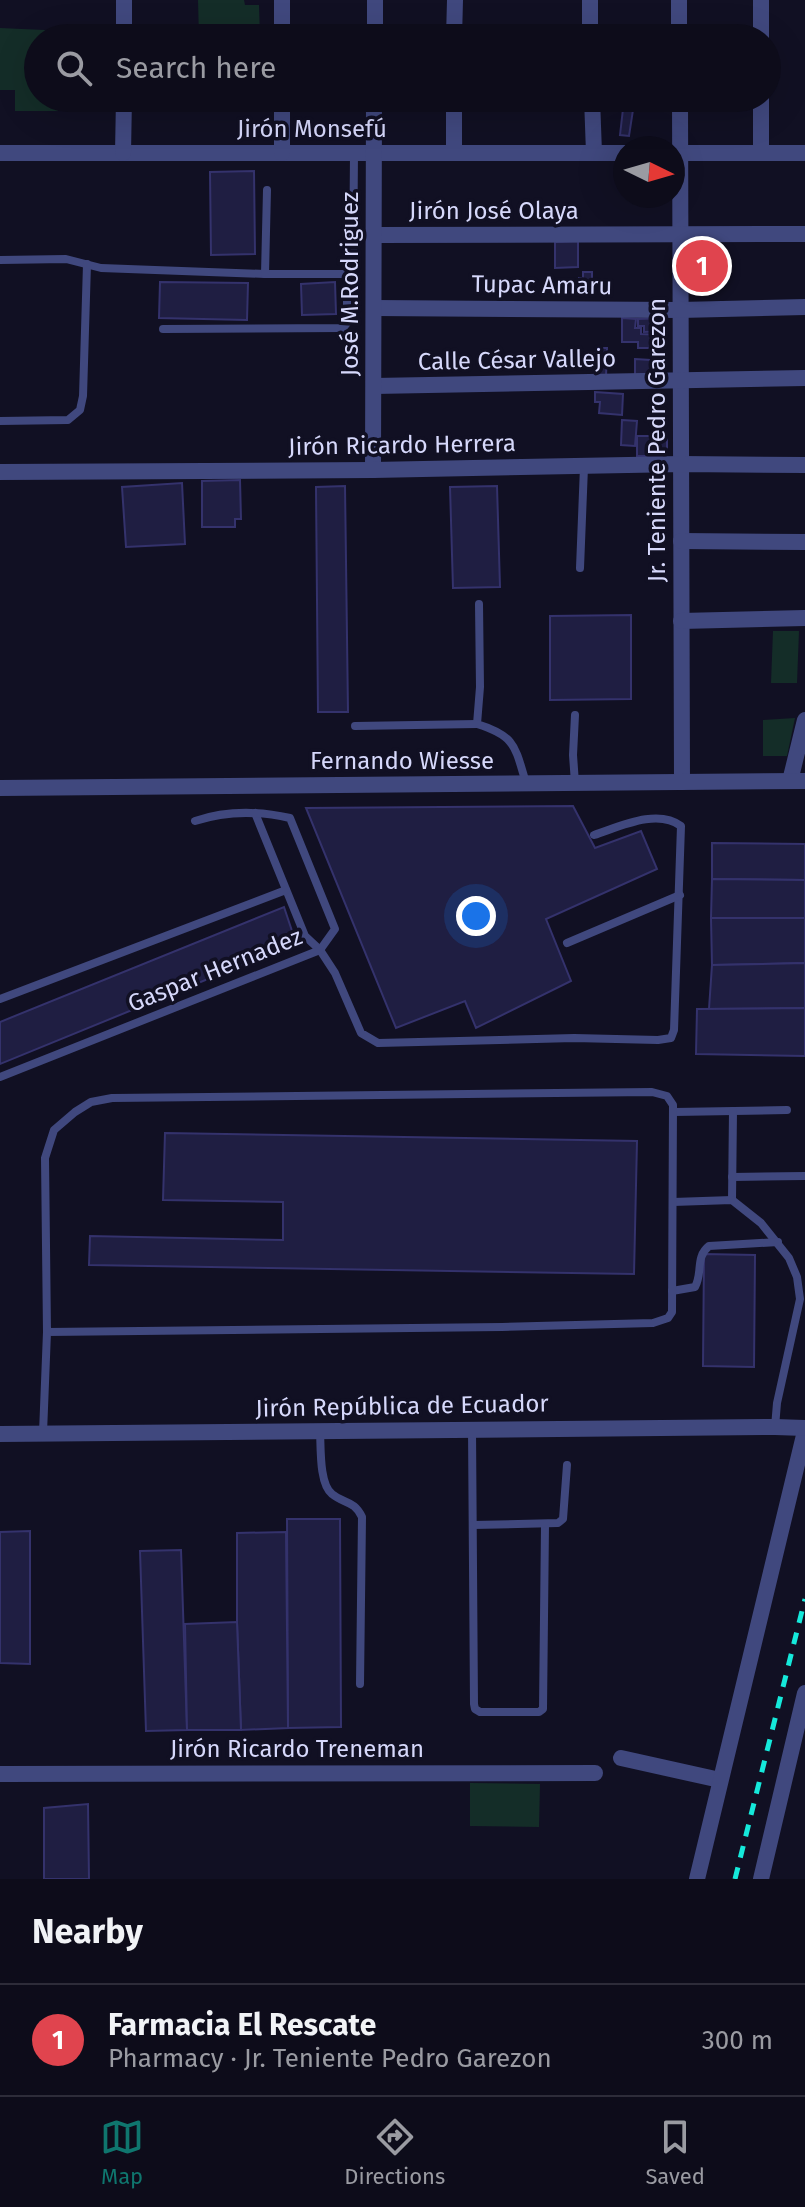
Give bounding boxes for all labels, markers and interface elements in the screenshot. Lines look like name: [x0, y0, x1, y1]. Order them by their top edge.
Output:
search box: [24, 24, 781, 112]
icon: search: [52, 46, 96, 90]
text: Search here: [116, 50, 276, 86]
street label: Jirón Monsefú: [237, 115, 387, 143]
north arrow: [613, 136, 685, 208]
street label: José M.Rodriguez: [336, 192, 364, 376]
street label: Jirón José Olaya: [409, 197, 579, 225]
pin: 1: [676, 236, 728, 296]
street label: Tupac Amaru: [471, 270, 613, 300]
street label: Jr. Teniente Pedro Garezon: [643, 298, 671, 582]
street label: Calle César Vallejo: [418, 344, 616, 376]
street label: Jirón Ricardo Herrera: [288, 429, 516, 461]
street label: Fernando Wiesse: [310, 747, 494, 775]
your location: [456, 896, 496, 936]
street label: Gaspar Hernadez: [124, 922, 306, 1018]
street label: Jirón República de Ecuador: [255, 1389, 550, 1423]
street label: Jirón Ricardo Treneman: [170, 1735, 424, 1763]
text: Nearby: [32, 1911, 143, 1952]
text: Farmacia El Rescate: [108, 2007, 376, 2043]
text: 1: [52, 2025, 64, 2056]
text: 300 m: [702, 2025, 773, 2056]
text: Pharmacy · Jr. Teniente Pedro Garezon: [108, 2043, 552, 2074]
tab: Map: [100, 2115, 144, 2190]
tab: Directions: [344, 2115, 445, 2190]
tab: Saved: [645, 2115, 705, 2190]

